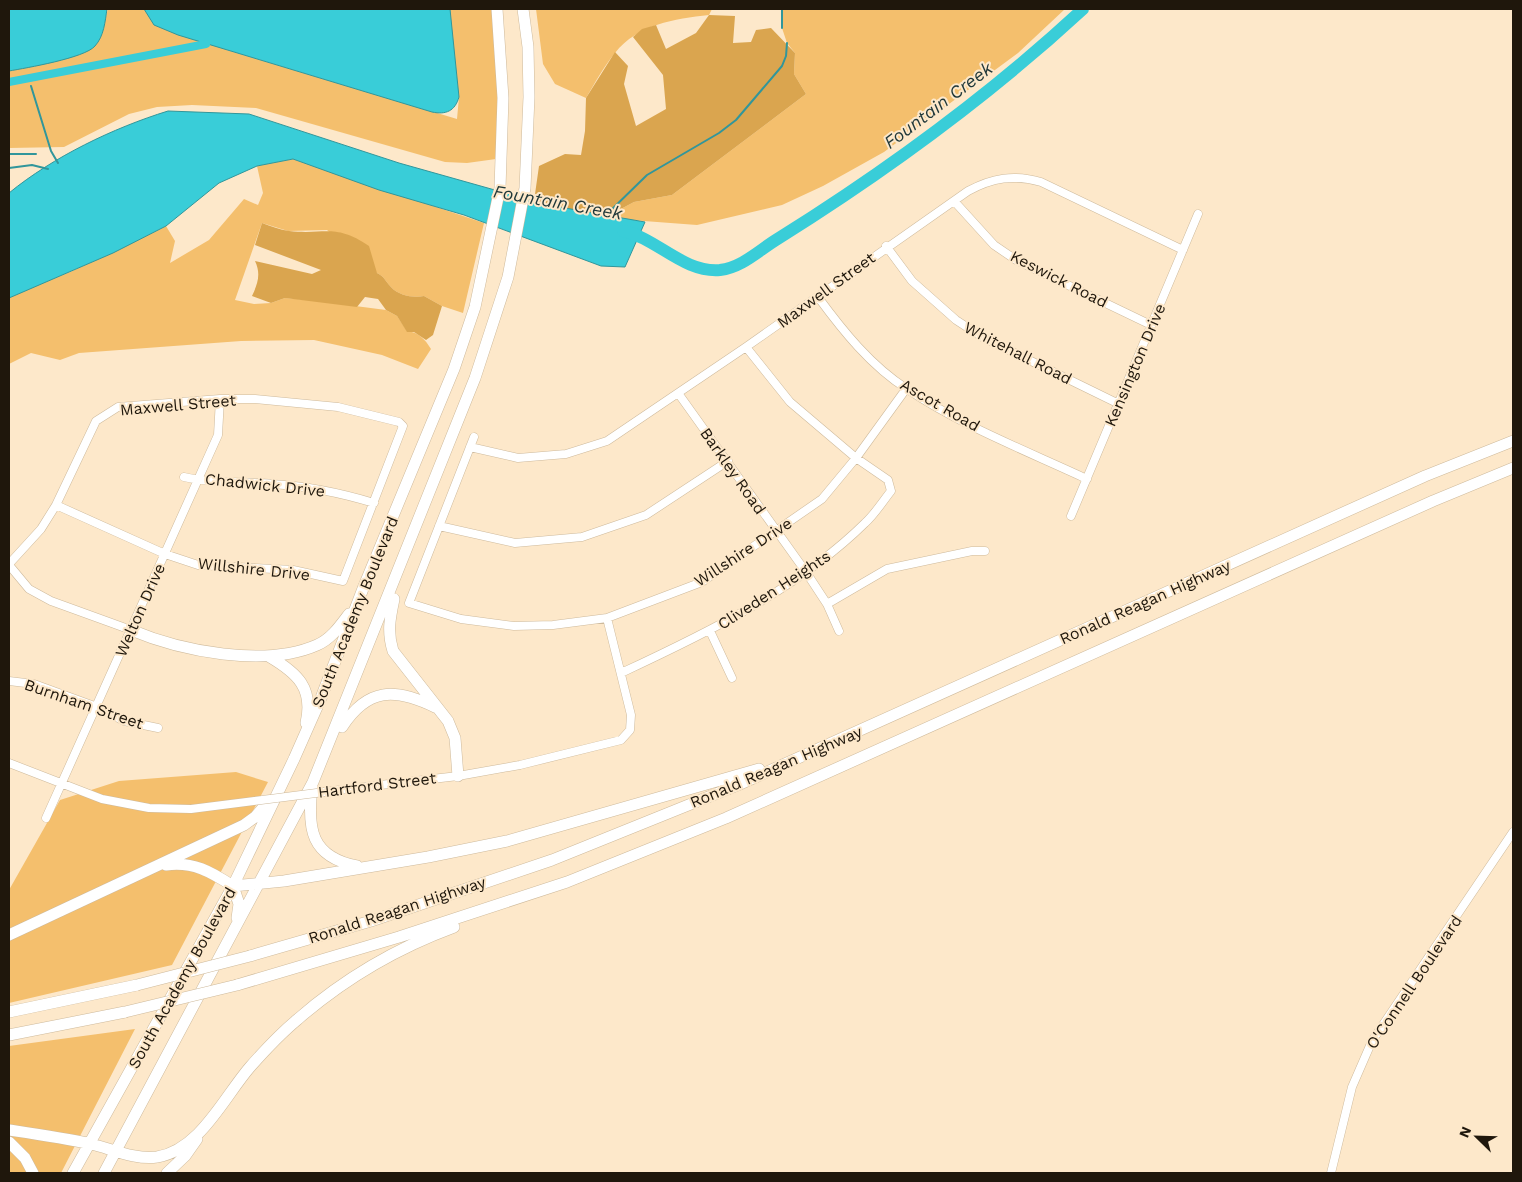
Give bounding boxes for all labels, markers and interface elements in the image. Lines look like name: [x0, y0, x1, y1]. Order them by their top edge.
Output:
water label: Fountain Creek: [880, 57, 997, 153]
water label: Fountain Creek: [492, 180, 625, 224]
street label: Keswick Road: [1007, 246, 1111, 312]
street label: Maxwell Street: [773, 248, 879, 332]
street label: Kensington Drive: [1101, 301, 1169, 429]
street label: Whitehall Road: [961, 318, 1075, 388]
street label: Ascot Road: [897, 375, 983, 435]
street label: Maxwell Street: [119, 390, 237, 420]
street label: Barkley Road: [696, 424, 770, 518]
street label: Chadwick Drive: [204, 469, 326, 501]
street label: Willshire Drive: [691, 513, 795, 591]
street label: South Academy Boulevard: [308, 514, 402, 710]
street label: Cliveden Heights: [714, 546, 834, 634]
street label: Willshire Drive: [197, 554, 311, 584]
street label: Ronald Reagan Highway: [1057, 555, 1234, 648]
street label: Welton Drive: [111, 560, 169, 660]
street label: Burnham Street: [22, 675, 146, 733]
street label: Ronald Reagan Highway: [687, 722, 866, 812]
street label: Hartford Street: [317, 768, 437, 802]
street label: Ronald Reagan Highway: [306, 872, 489, 948]
street label: South Academy Boulevard: [124, 884, 240, 1072]
street label: O'Connell Boulevard: [1362, 911, 1466, 1053]
north arrow: [1452, 1112, 1502, 1162]
text: N: [1456, 1124, 1474, 1140]

